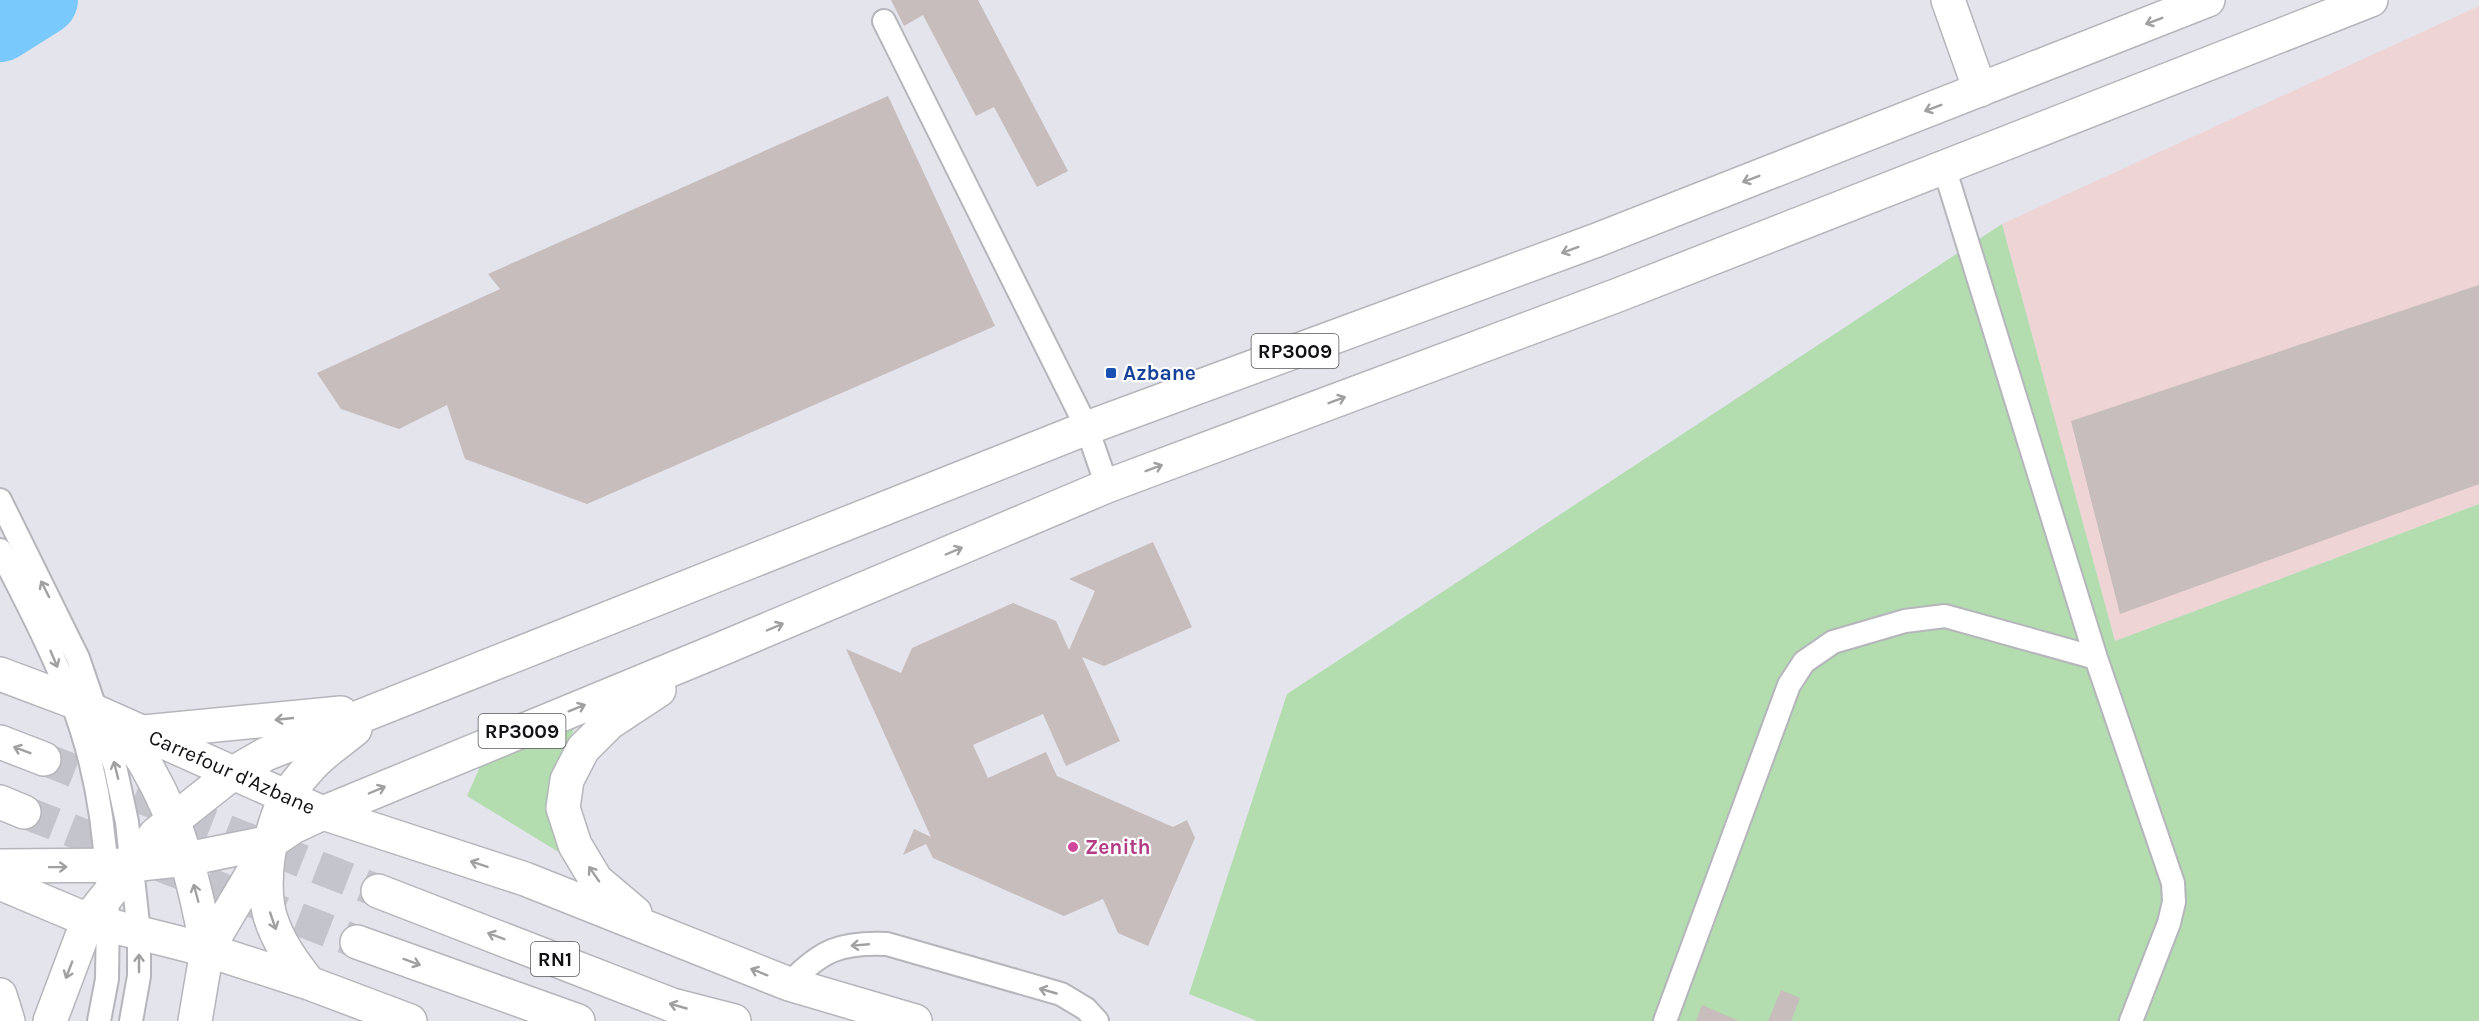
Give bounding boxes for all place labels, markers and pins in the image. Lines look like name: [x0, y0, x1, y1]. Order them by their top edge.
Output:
place label: Azbane: [1123, 361, 1196, 385]
marker: Azbane: [1104, 366, 1118, 380]
place label: Zenith: [1085, 835, 1151, 859]
marker: Zenith: [1066, 840, 1080, 854]

